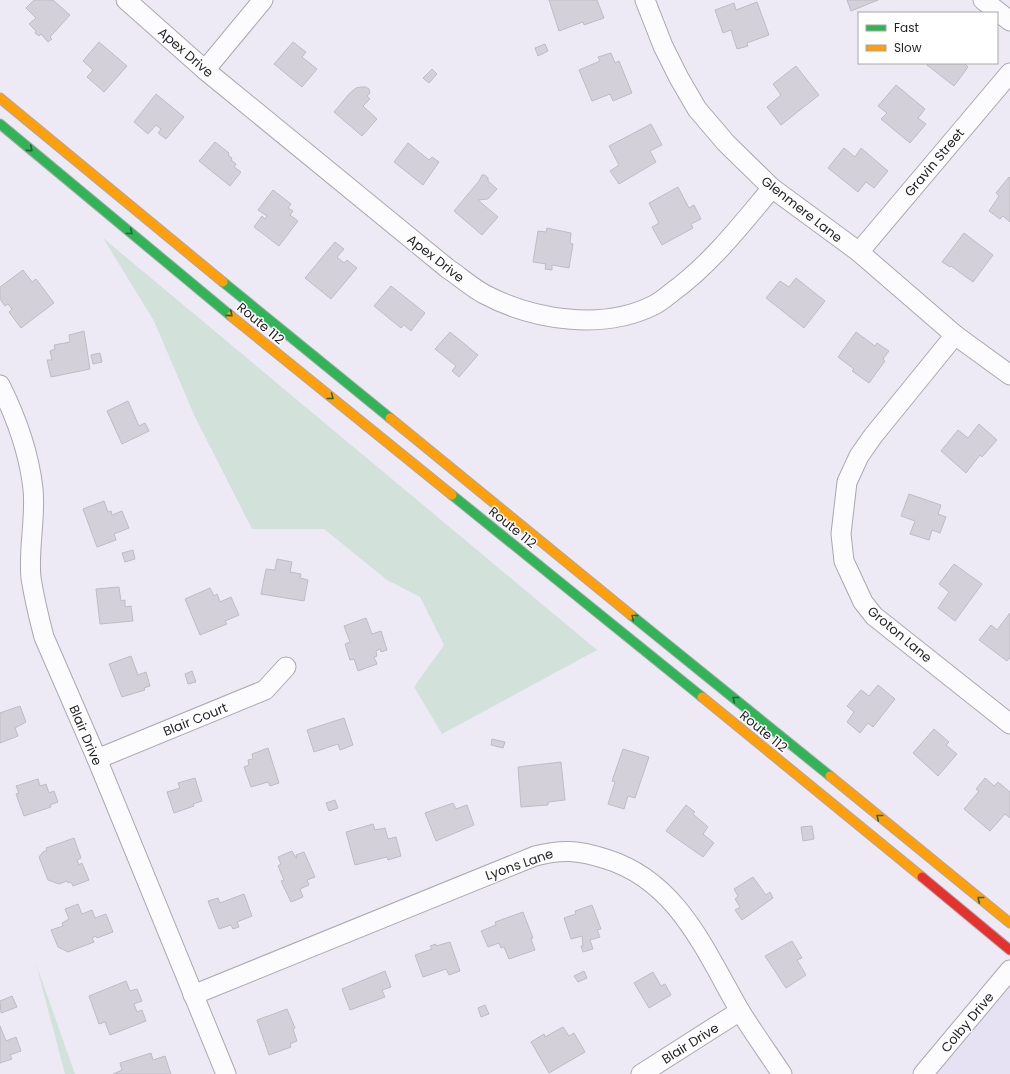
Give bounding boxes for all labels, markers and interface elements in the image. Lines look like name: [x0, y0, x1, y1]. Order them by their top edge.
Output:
legend: [858, 12, 998, 64]
text: Fast: [894, 19, 919, 36]
street label: Apex Drive: [154, 23, 218, 82]
text: Slow: [894, 39, 922, 56]
street label: Gravin Street: [900, 124, 969, 201]
one-way arrow: [25, 144, 32, 151]
street label: Glenmere Lane: [757, 172, 846, 247]
one-way arrow: [125, 227, 132, 234]
street label: Apex Drive: [403, 230, 468, 287]
street label: Route 112: [233, 298, 288, 349]
one-way arrow: [225, 310, 233, 317]
one-way arrow: [326, 392, 333, 399]
street label: Route 112: [485, 502, 541, 553]
street label: Groton Lane: [863, 602, 936, 667]
one-way arrow: [632, 615, 639, 622]
one-way arrow: [732, 697, 739, 704]
street label: Blair Court: [160, 698, 230, 741]
street label: Blair Drive: [64, 702, 107, 768]
street label: Route 112: [736, 706, 792, 757]
one-way arrow: [876, 814, 883, 821]
street label: Lyons Lane: [483, 844, 556, 885]
one-way arrow: [977, 896, 984, 903]
street label: Colby Drive: [936, 988, 998, 1057]
street label: Blair Drive: [658, 1018, 722, 1068]

